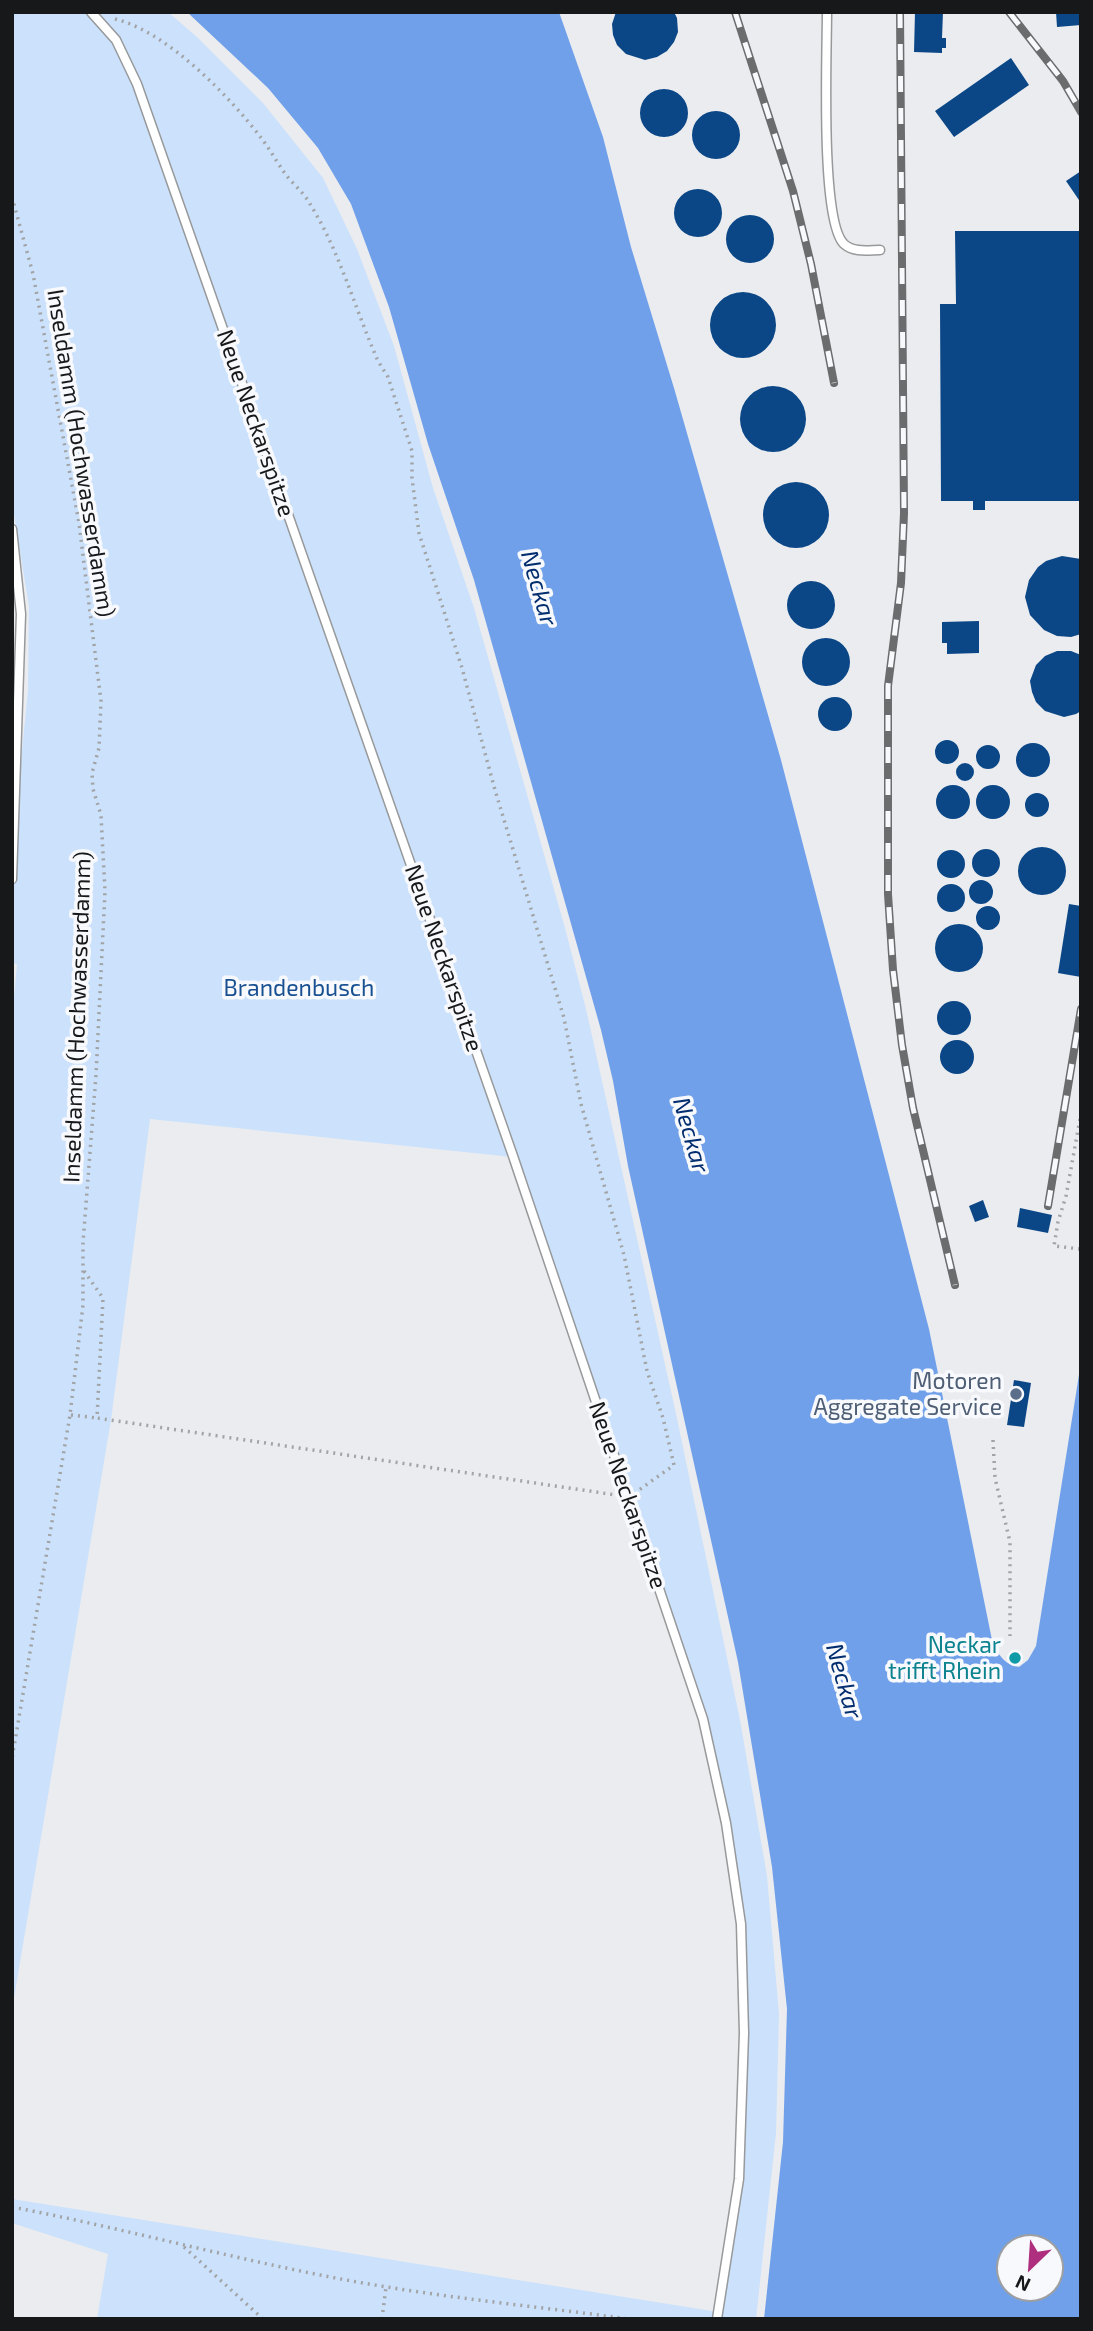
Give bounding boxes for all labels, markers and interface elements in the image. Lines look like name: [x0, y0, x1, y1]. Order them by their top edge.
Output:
street label: Inseldamm (Hochwasserdamm): [42, 287, 122, 619]
street label: Neue Neckarspitze: [212, 325, 302, 520]
water label: Neckar: [516, 547, 565, 629]
street label: Inseldamm (Hochwasserdamm): [56, 851, 96, 1183]
street label: Neue Neckarspitze: [400, 860, 490, 1055]
park label: Brandenbusch: [224, 973, 374, 1001]
water label: Neckar: [668, 1094, 717, 1176]
place label: Motoren Aggregate Service: [813, 1366, 1002, 1420]
marker: Motoren Aggregate Service: [1008, 1386, 1024, 1402]
street label: Neue Neckarspitze: [584, 1397, 674, 1592]
place label: Neckar trifft Rhein: [888, 1630, 1001, 1684]
water label: Neckar: [821, 1640, 870, 1722]
marker: Neckar trifft Rhein: [1007, 1650, 1023, 1666]
north arrow: [995, 2233, 1065, 2303]
text: N: [1012, 2271, 1034, 2297]

